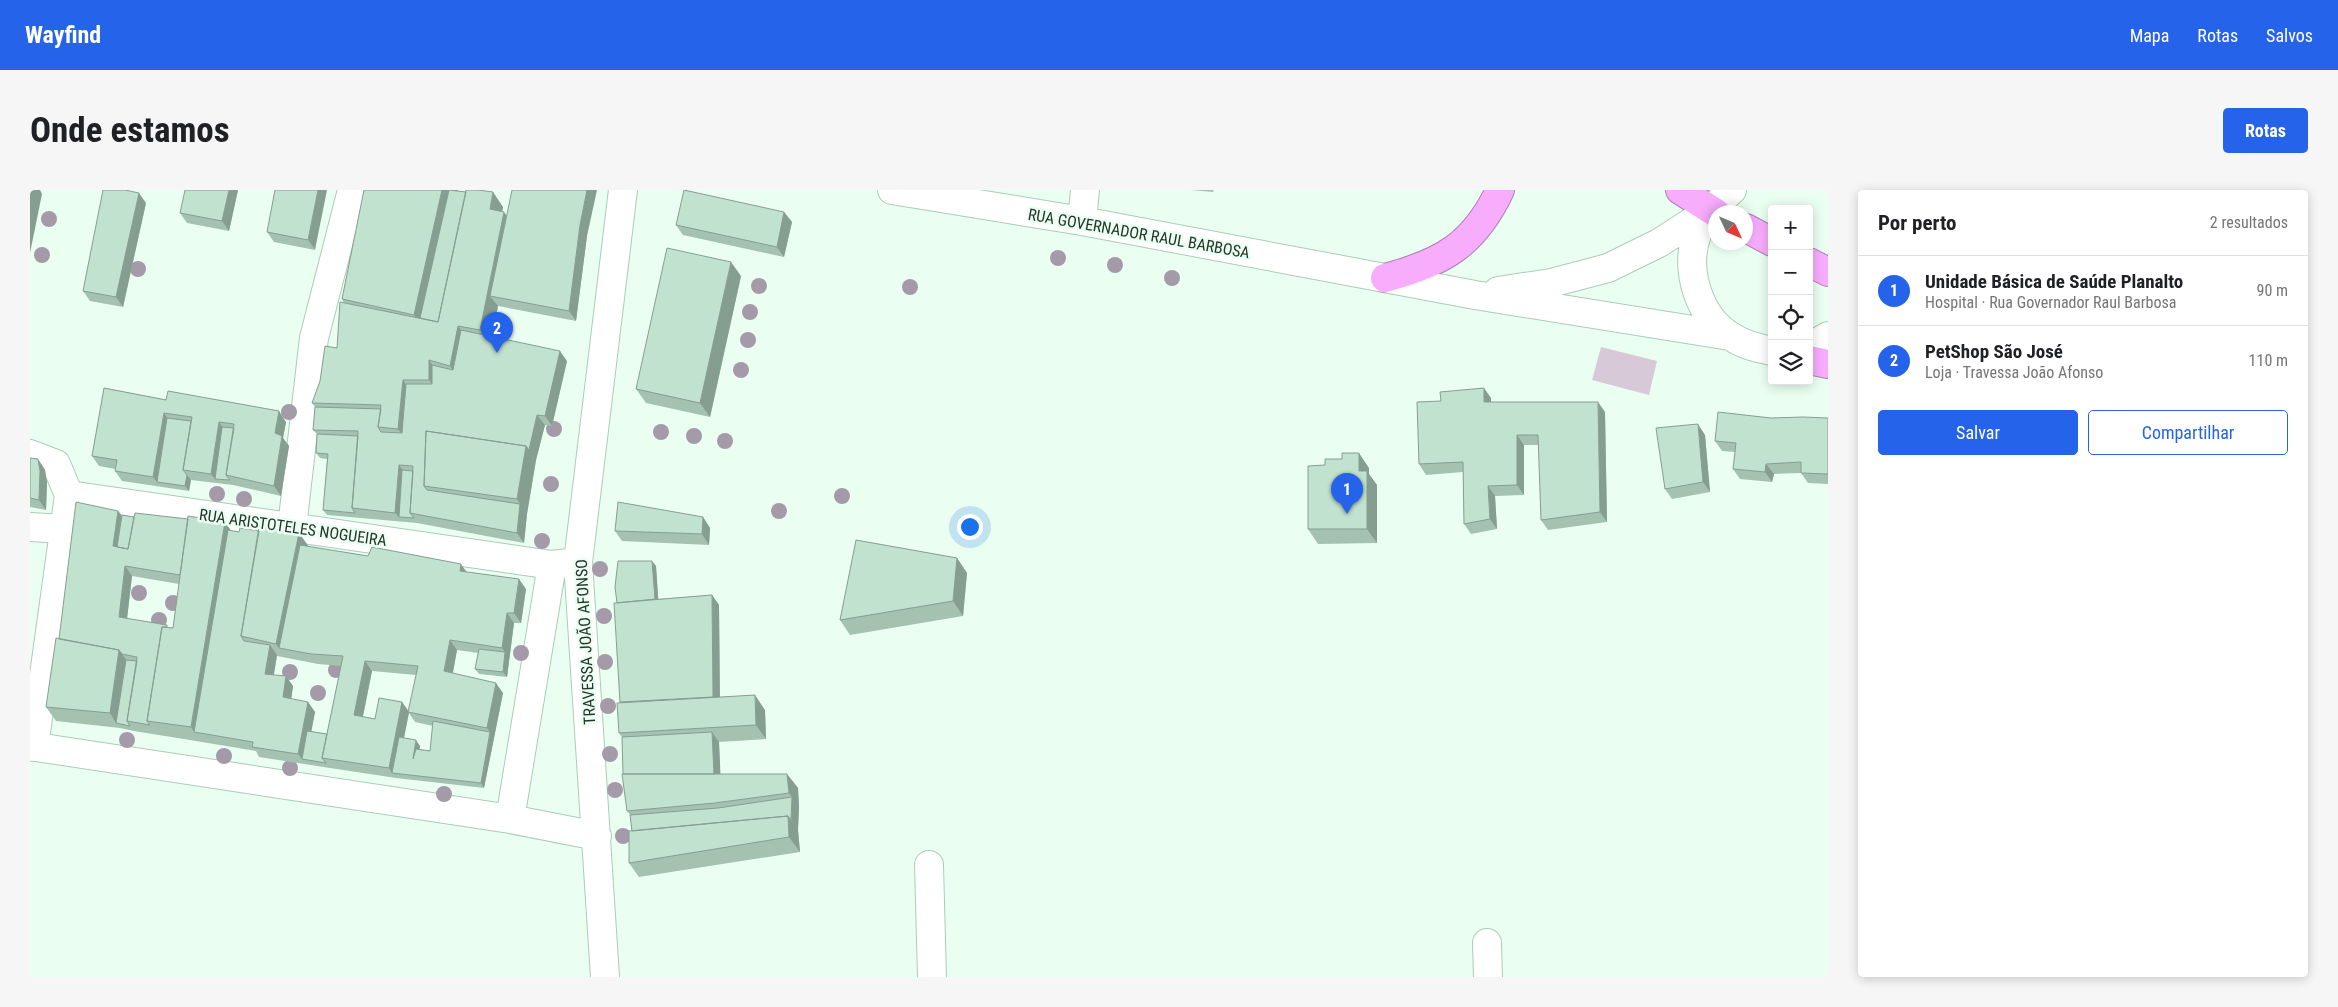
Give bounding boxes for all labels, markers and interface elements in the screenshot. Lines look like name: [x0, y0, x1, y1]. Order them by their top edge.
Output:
text: Wayfind: [25, 21, 101, 49]
text: Mapa: [2130, 25, 2169, 46]
text: Rotas: [2197, 25, 2238, 46]
text: Salvos: [2266, 25, 2313, 46]
button: Rotas: [2223, 108, 2308, 153]
text: Onde estamos: [30, 110, 230, 151]
street label: RUA GOVERNADOR RAUL BARBOSA: [1027, 205, 1251, 262]
north arrow: [1708, 205, 1753, 250]
map controls: [1768, 205, 1813, 385]
button: +: [1768, 205, 1813, 250]
text: Por perto: [1878, 211, 1957, 235]
text: 2 resultados: [2210, 213, 2288, 232]
button: −: [1768, 250, 1813, 295]
text: Unidade Básica de Saúde Planalto: [1925, 270, 2183, 293]
text: 1: [1890, 281, 1898, 300]
text: 90 m: [2256, 281, 2288, 300]
text: Hospital · Rua Governador Raul Barbosa: [1925, 293, 2177, 312]
button: locate: [1768, 295, 1813, 340]
pin: 2: [481, 312, 513, 353]
button: layers: [1768, 340, 1813, 385]
text: PetShop São José: [1925, 340, 2063, 363]
text: 2: [1890, 351, 1898, 370]
text: 110 m: [2249, 351, 2288, 370]
text: Loja · Travessa João Afonso: [1925, 363, 2103, 382]
button: Salvar: [1878, 410, 2078, 455]
button: Compartilhar: [2088, 410, 2288, 455]
pin: 1: [1331, 473, 1363, 514]
street label: RUA ARISTOTELES NOGUEIRA: [198, 505, 388, 550]
your location: [957, 514, 983, 540]
street label: TRAVESSA JOÃO AFONSO: [571, 559, 599, 725]

